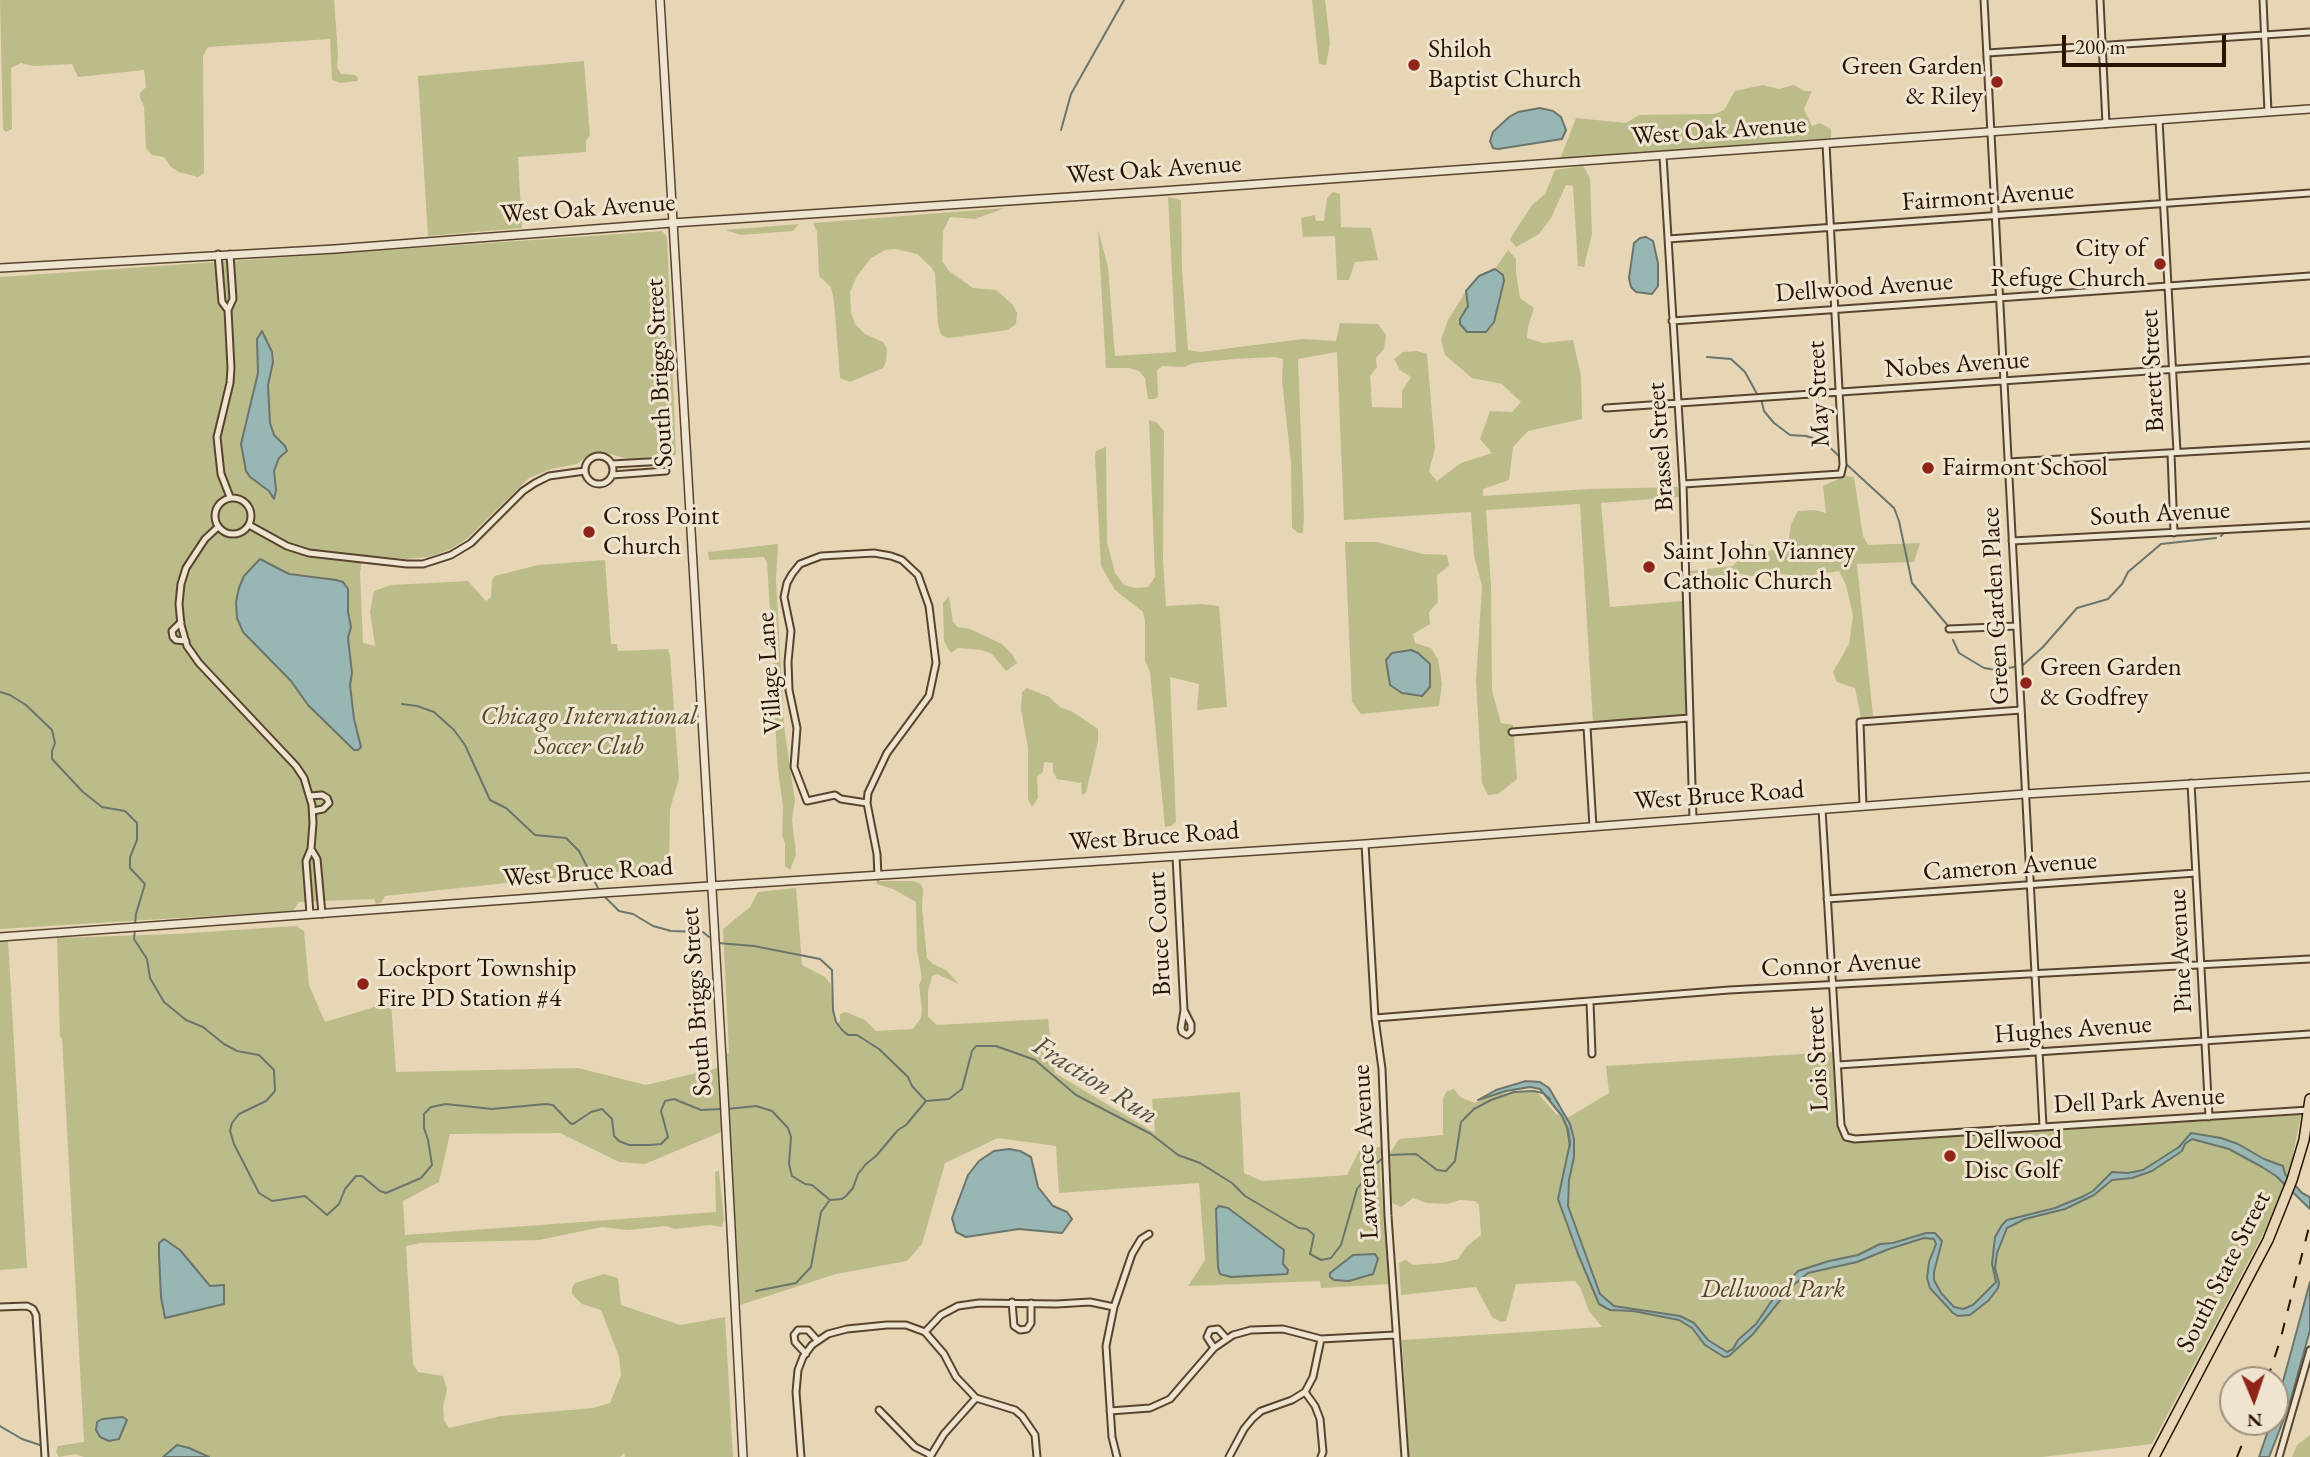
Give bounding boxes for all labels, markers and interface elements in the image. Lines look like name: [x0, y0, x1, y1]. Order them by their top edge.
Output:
scale bar: [2065, 21, 2230, 65]
text: 200 m: [2075, 33, 2126, 60]
place label: Shiloh Baptist Church: [1428, 34, 1582, 96]
place label: Green Garden & Riley: [1841, 51, 1983, 112]
marker: Shiloh Baptist Church: [1406, 57, 1422, 73]
marker: Green Garden & Riley: [1989, 74, 2005, 90]
street label: West Oak Avenue: [1630, 109, 1808, 153]
street label: West Oak Avenue: [1065, 148, 1243, 192]
street label: Fairmont Avenue: [1901, 175, 2075, 219]
street label: West Oak Avenue: [499, 187, 677, 231]
place label: City of Refuge Church: [1990, 233, 2146, 294]
marker: City of Refuge Church: [2152, 256, 2168, 272]
street label: Dellwood Avenue: [1774, 266, 1954, 310]
street label: South Briggs Street: [639, 278, 681, 468]
street label: Barett Street: [2134, 309, 2172, 433]
street label: May Street: [1801, 340, 1837, 448]
street label: Nobes Avenue: [1883, 344, 2031, 386]
street label: Brassel Street: [1641, 381, 1681, 513]
place label: Fairmont School: [1942, 452, 2108, 484]
marker: Fairmont School: [1920, 460, 1936, 476]
street label: South Avenue: [2089, 495, 2231, 533]
place label: Cross Point Church: [603, 501, 719, 562]
street label: Green Garden Place: [1975, 506, 2017, 706]
marker: Cross Point Church: [581, 524, 597, 540]
place label: Saint John Vianney Catholic Church: [1663, 536, 1855, 598]
marker: Saint John Vianney Catholic Church: [1641, 559, 1657, 575]
street label: Village Lane: [750, 611, 790, 735]
place label: Green Garden & Godfrey: [2040, 652, 2182, 714]
marker: Green Garden & Godfrey: [2018, 675, 2034, 691]
park label: Chicago International Soccer Club: [481, 701, 697, 762]
street label: West Bruce Road: [1633, 774, 1805, 818]
street label: West Bruce Road: [1068, 815, 1240, 859]
street label: Cameron Avenue: [1922, 845, 2098, 889]
street label: West Bruce Road: [502, 851, 674, 895]
street label: Bruce Court: [1141, 871, 1179, 997]
street label: Pine Avenue: [2162, 888, 2200, 1014]
street label: South Briggs Street: [675, 907, 719, 1097]
street label: Connor Avenue: [1760, 945, 1922, 985]
place label: Lockport Township Fire PD Station #4: [377, 953, 577, 1014]
marker: Lockport Township Fire PD Station #4: [355, 976, 371, 992]
street label: Lois Street: [1800, 1006, 1836, 1112]
street label: Hughes Avenue: [1993, 1009, 2153, 1051]
water label: Fraction Run: [1026, 1029, 1164, 1133]
street label: Lawrence Avenue: [1346, 1064, 1386, 1240]
street label: Dell Park Avenue: [2053, 1081, 2225, 1121]
place label: Dellwood Disc Golf: [1964, 1125, 2062, 1186]
marker: Dellwood Disc Golf: [1942, 1148, 1958, 1164]
street label: South State Street: [2170, 1186, 2278, 1358]
park label: Dellwood Park: [1701, 1274, 1845, 1306]
north arrow: [2219, 1366, 2289, 1436]
text: N: [2247, 1408, 2263, 1433]

